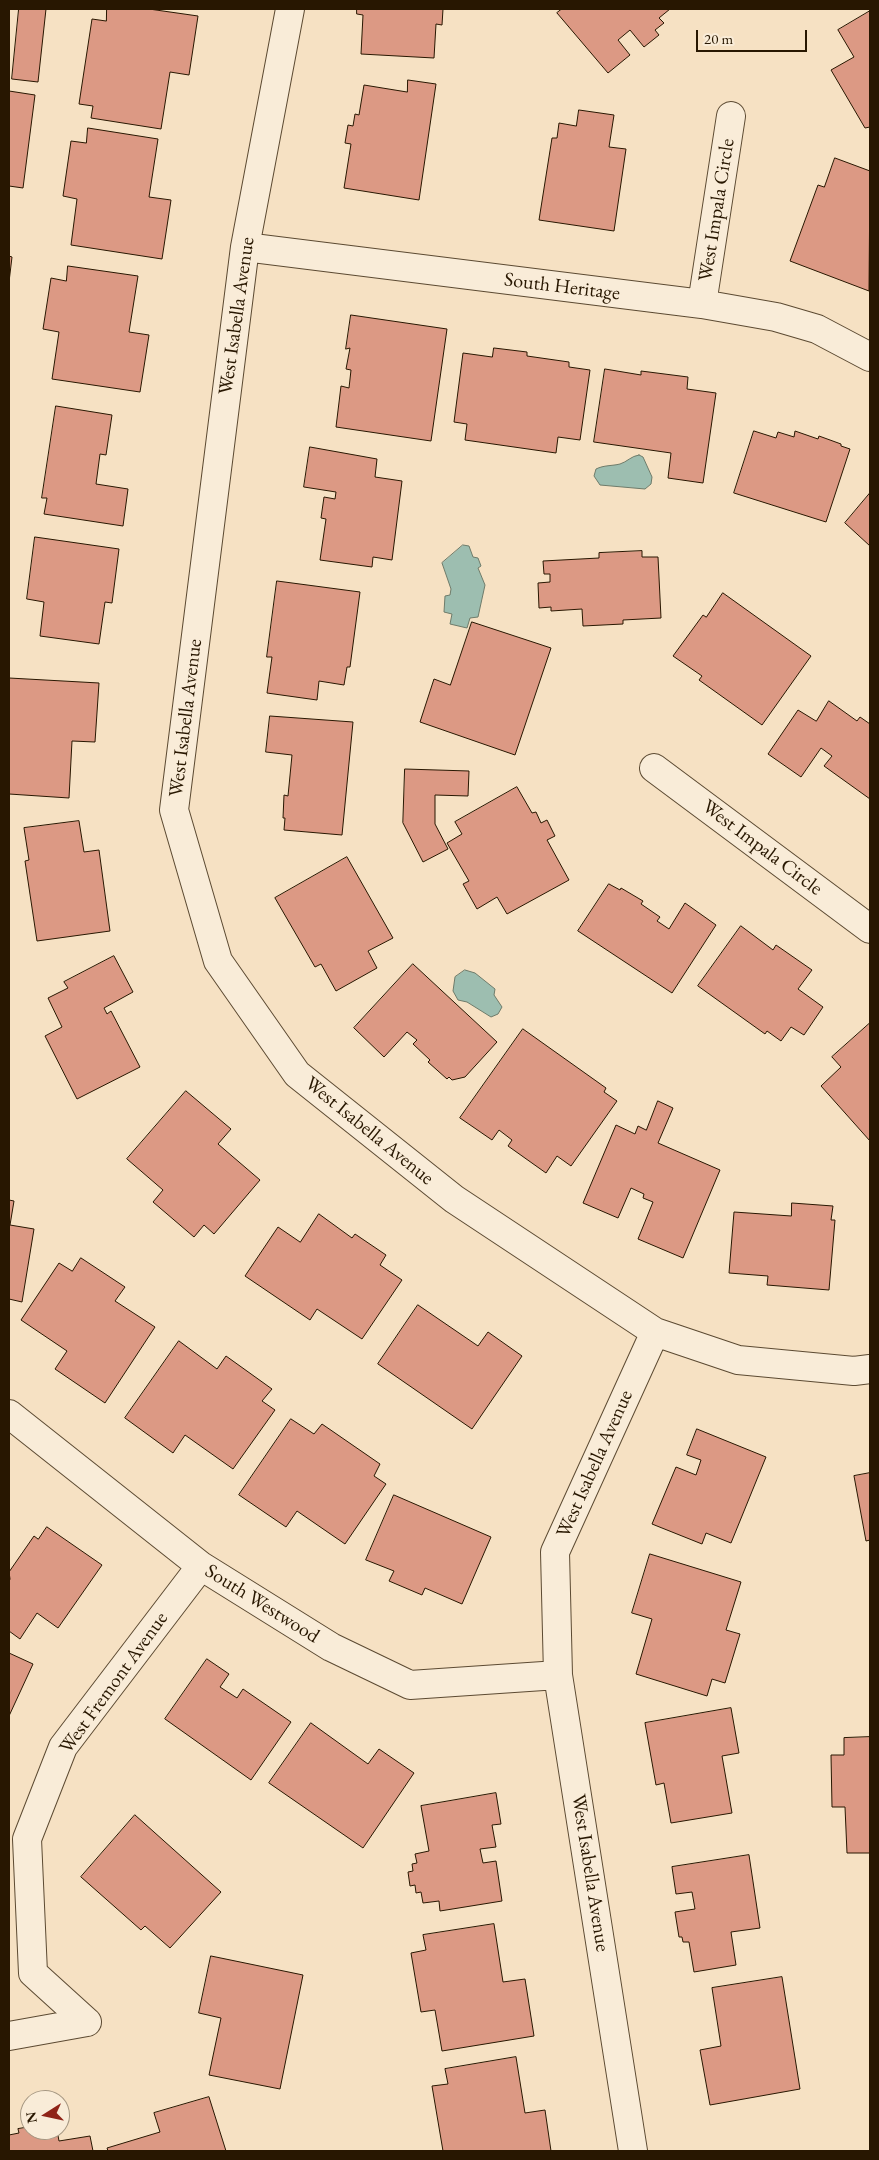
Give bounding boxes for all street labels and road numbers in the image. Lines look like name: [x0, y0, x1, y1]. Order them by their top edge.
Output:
street label: West Impala Circle: [694, 137, 740, 283]
street label: West Isabella Avenue: [214, 236, 260, 396]
street label: South Heritage: [503, 268, 621, 306]
street label: West Isabella Avenue: [164, 638, 208, 798]
street label: West Impala Circle: [697, 795, 827, 901]
street label: West Isabella Avenue: [300, 1072, 438, 1190]
street label: West Isabella Avenue: [552, 1386, 638, 1542]
street label: South Westwood: [200, 1559, 324, 1649]
street label: West Fremont Avenue: [55, 1607, 173, 1759]
street label: West Isabella Avenue: [566, 1793, 614, 1953]

